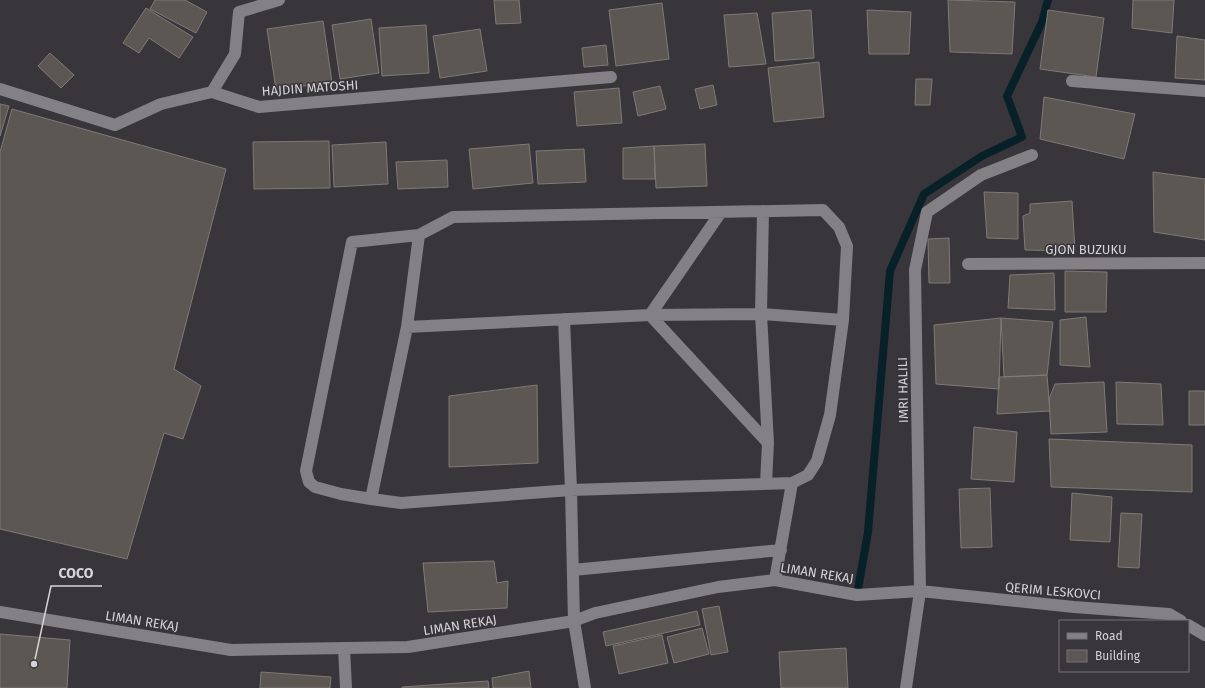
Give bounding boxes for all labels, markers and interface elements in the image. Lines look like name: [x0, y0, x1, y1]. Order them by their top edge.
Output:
street label: HAJDIN MATOSHI: [261, 77, 359, 99]
street label: GJON BUZUKU: [1045, 242, 1127, 257]
street label: IMRI HALILI: [895, 357, 911, 423]
callout: COCO: [51, 560, 102, 586]
street label: LIMAN REKAJ: [779, 560, 855, 586]
text: COCO: [59, 565, 94, 582]
street label: QERIM LESKOVCI: [1004, 579, 1102, 603]
street label: LIMAN REKAJ: [104, 608, 180, 634]
street label: LIMAN REKAJ: [422, 612, 498, 638]
legend: [1059, 620, 1189, 672]
text: Road: [1095, 629, 1123, 643]
text: Building: [1095, 649, 1141, 663]

